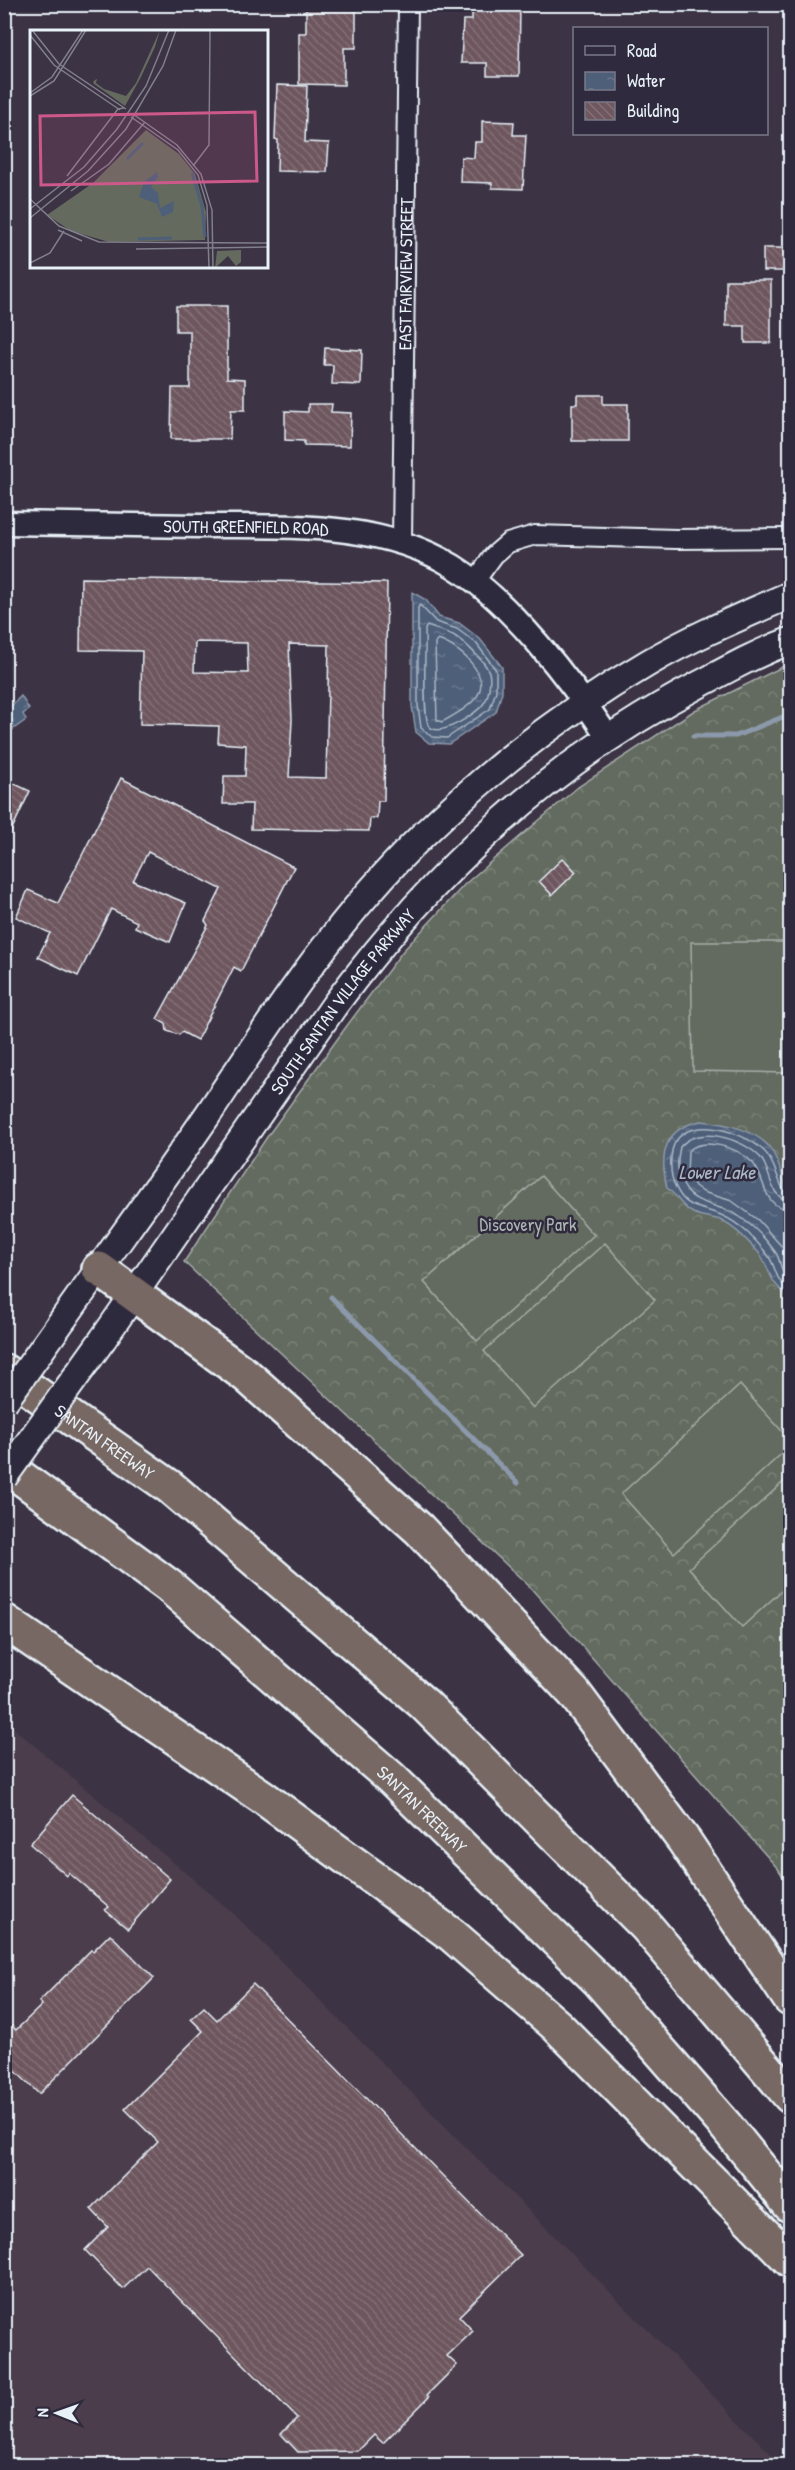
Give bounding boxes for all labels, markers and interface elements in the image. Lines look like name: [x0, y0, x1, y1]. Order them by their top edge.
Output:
legend: [573, 27, 768, 135]
inset map: [30, 30, 268, 268]
text: Road: [627, 38, 657, 63]
text: Water: [627, 68, 665, 93]
text: Building: [627, 98, 679, 123]
street label: EAST FAIRVIEW STREET: [392, 197, 418, 350]
street label: SOUTH GREENFIELD ROAD: [163, 513, 330, 541]
street label: SOUTH SANTAN VILLAGE PARKWAY: [264, 903, 420, 1099]
water label: Lower Lake: [679, 1158, 756, 1185]
park label: Discovery Park: [480, 1212, 577, 1237]
street label: SANTAN FREEWAY: [50, 1398, 160, 1485]
street label: SANTAN FREEWAY: [372, 1759, 473, 1858]
north arrow: [27, 2383, 87, 2443]
text: N: [31, 2408, 53, 2417]

